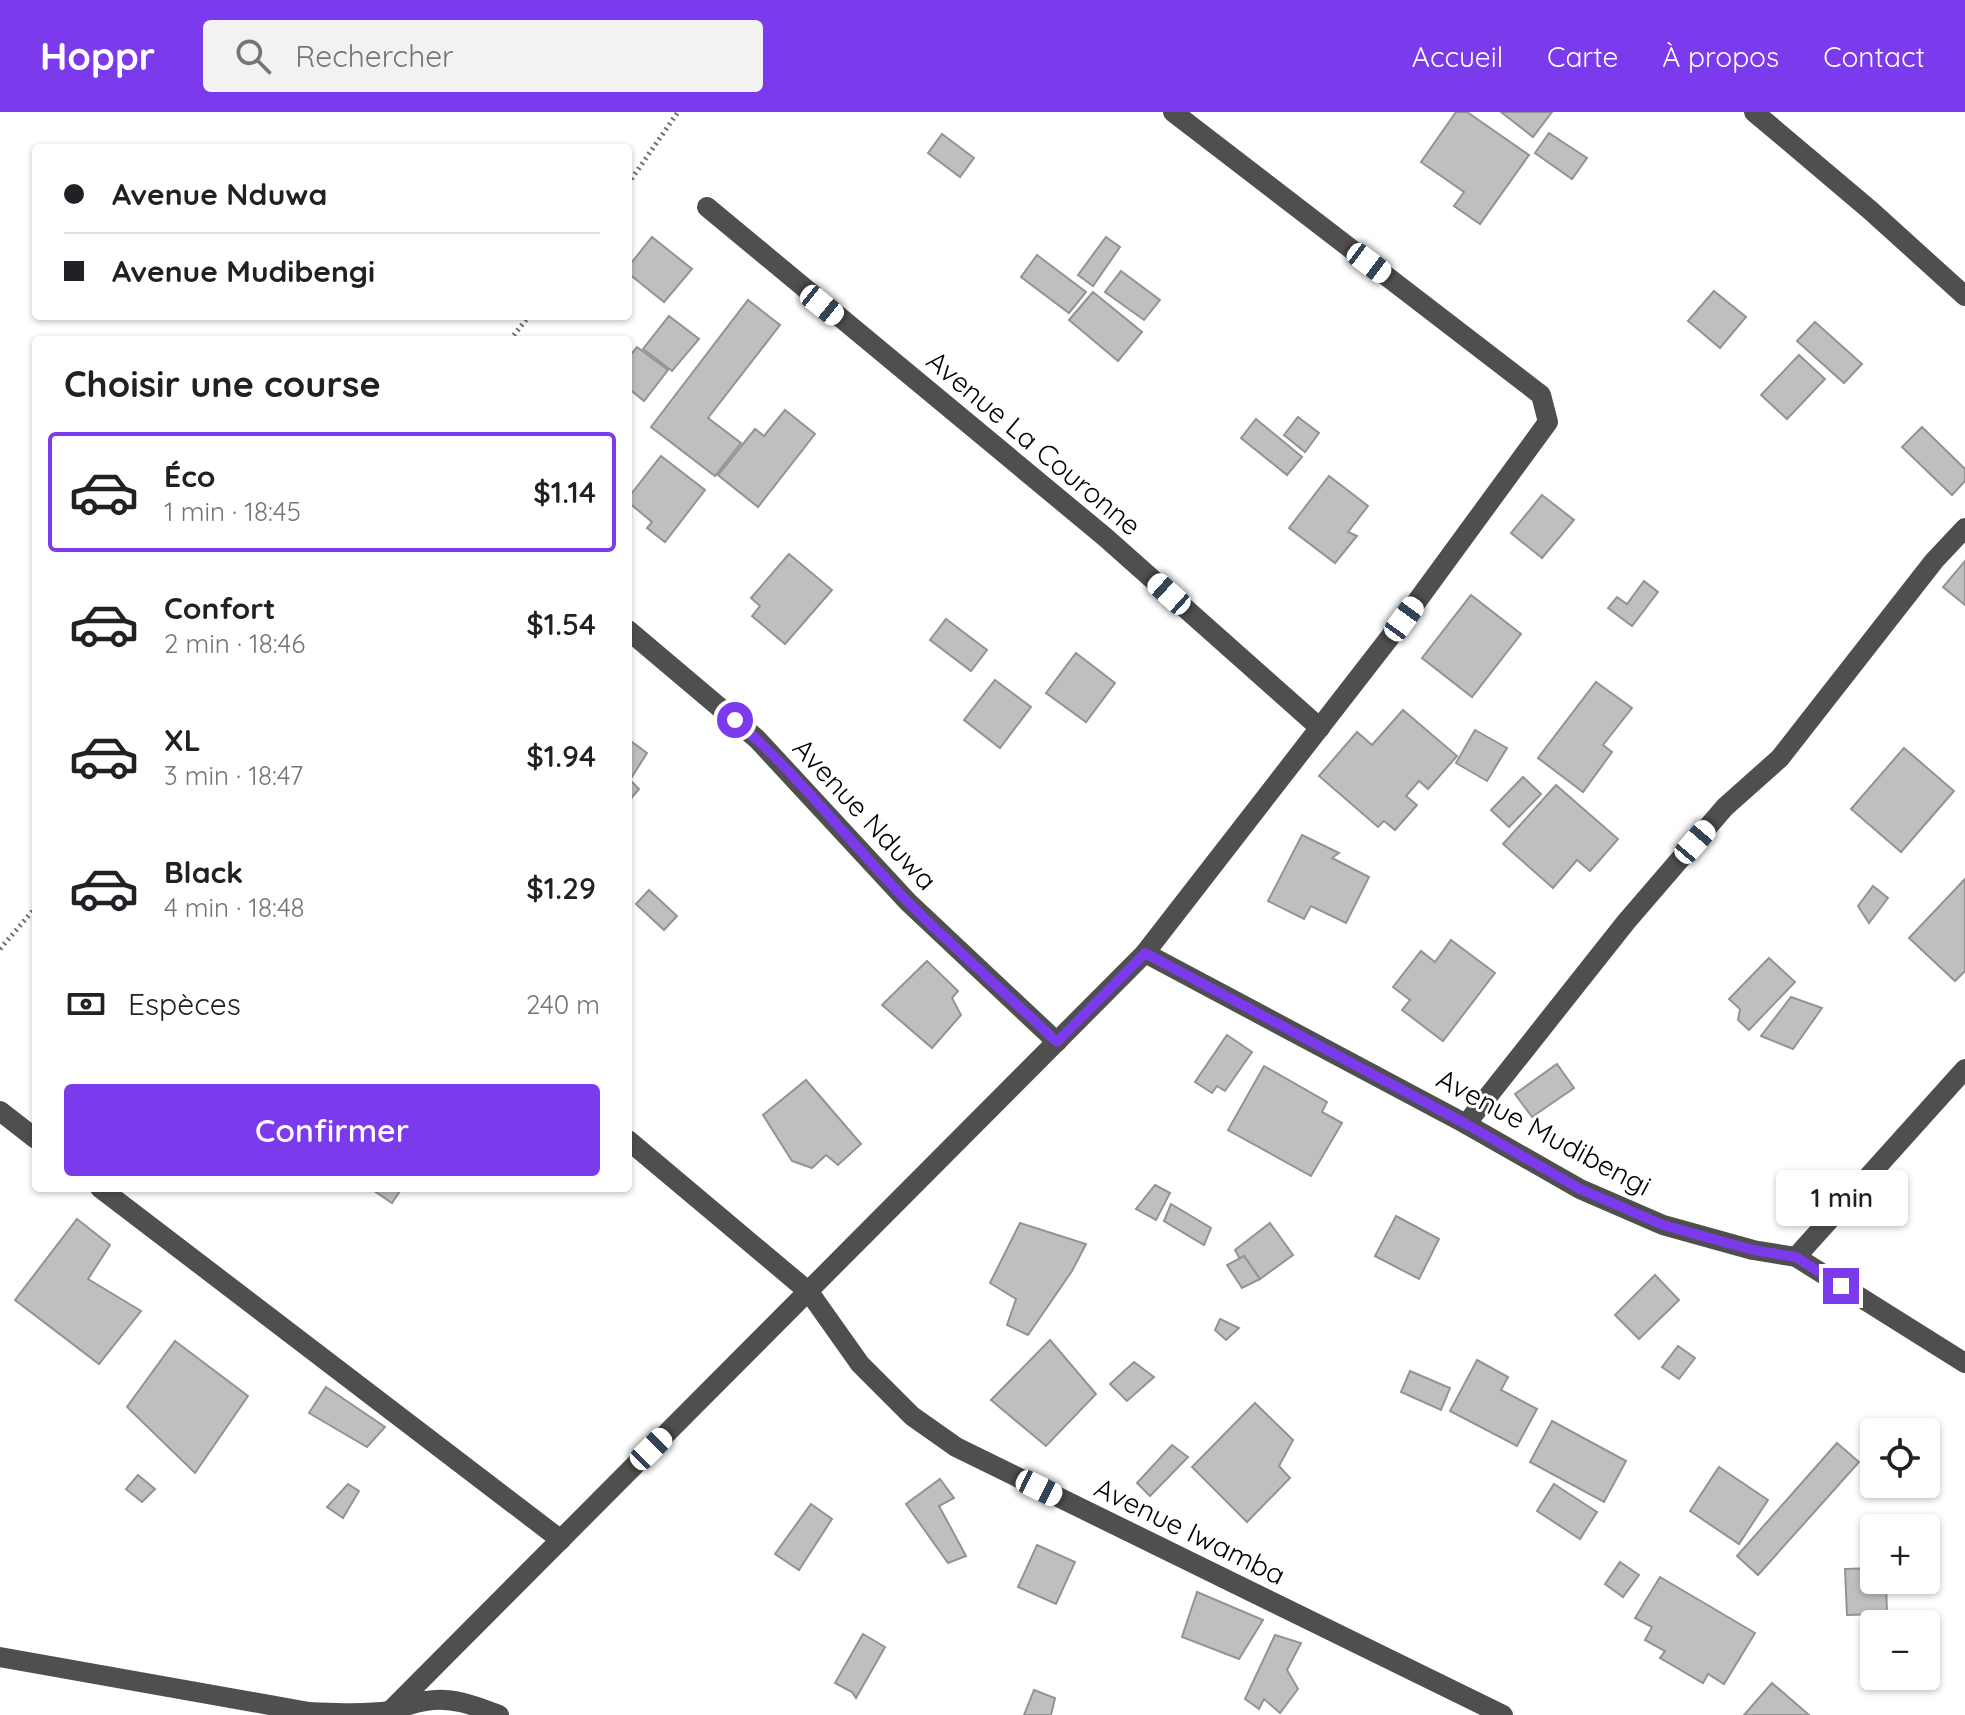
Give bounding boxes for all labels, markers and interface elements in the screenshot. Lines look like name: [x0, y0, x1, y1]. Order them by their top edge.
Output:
search box: [203, 20, 763, 92]
text: Hoppr: [40, 32, 155, 80]
icon: search: [231, 34, 275, 78]
text: Rechercher: [295, 37, 454, 75]
text: Accueil: [1412, 39, 1503, 74]
text: Carte: [1547, 39, 1618, 74]
text: À propos: [1662, 39, 1779, 74]
text: Contact: [1823, 39, 1925, 74]
text: Avenue Nduwa: [112, 175, 327, 213]
car: [1343, 239, 1395, 287]
text: Avenue Mudibengi: [112, 252, 375, 290]
car: [796, 281, 848, 329]
street label: Avenue La Couronne: [920, 343, 1149, 543]
text: Choisir une course: [64, 361, 381, 406]
icon: car: [68, 456, 140, 528]
text: Éco: [164, 457, 215, 495]
text: $1.14: [533, 473, 596, 511]
text: 1 min · 18:45: [164, 495, 301, 528]
car: [1143, 569, 1195, 619]
icon: car: [68, 588, 140, 660]
text: Confort: [164, 589, 276, 627]
car: [1380, 593, 1428, 645]
text: $1.54: [526, 605, 596, 643]
text: 2 min · 18:46: [164, 627, 305, 660]
route start: [717, 702, 753, 738]
icon: car: [68, 720, 140, 792]
text: XL: [164, 721, 201, 759]
street label: Avenue Nduwa: [786, 730, 945, 897]
text: $1.94: [526, 737, 596, 775]
text: 3 min · 18:47: [164, 759, 303, 792]
car: [1670, 816, 1720, 868]
icon: car: [68, 852, 140, 924]
text: Black: [164, 853, 243, 891]
text: $1.29: [526, 869, 596, 907]
text: 4 min · 18:48: [164, 891, 305, 924]
icon: cash: [64, 982, 108, 1026]
text: Espèces: [128, 985, 241, 1023]
text: 240 m: [526, 988, 600, 1021]
street label: Avenue Mudibengi: [1431, 1060, 1657, 1203]
button: Confirmer: [64, 1084, 600, 1176]
callout: 1 min: [1775, 1170, 1907, 1226]
text: 1 min: [1811, 1181, 1873, 1214]
route end: [1823, 1268, 1859, 1304]
map controls: [1860, 1418, 1940, 1690]
button: locate: [1860, 1418, 1940, 1498]
car: [626, 1424, 676, 1474]
car: [1012, 1467, 1066, 1509]
street label: Avenue Iwamba: [1089, 1469, 1291, 1592]
button: +: [1860, 1514, 1940, 1594]
button: −: [1860, 1610, 1940, 1690]

